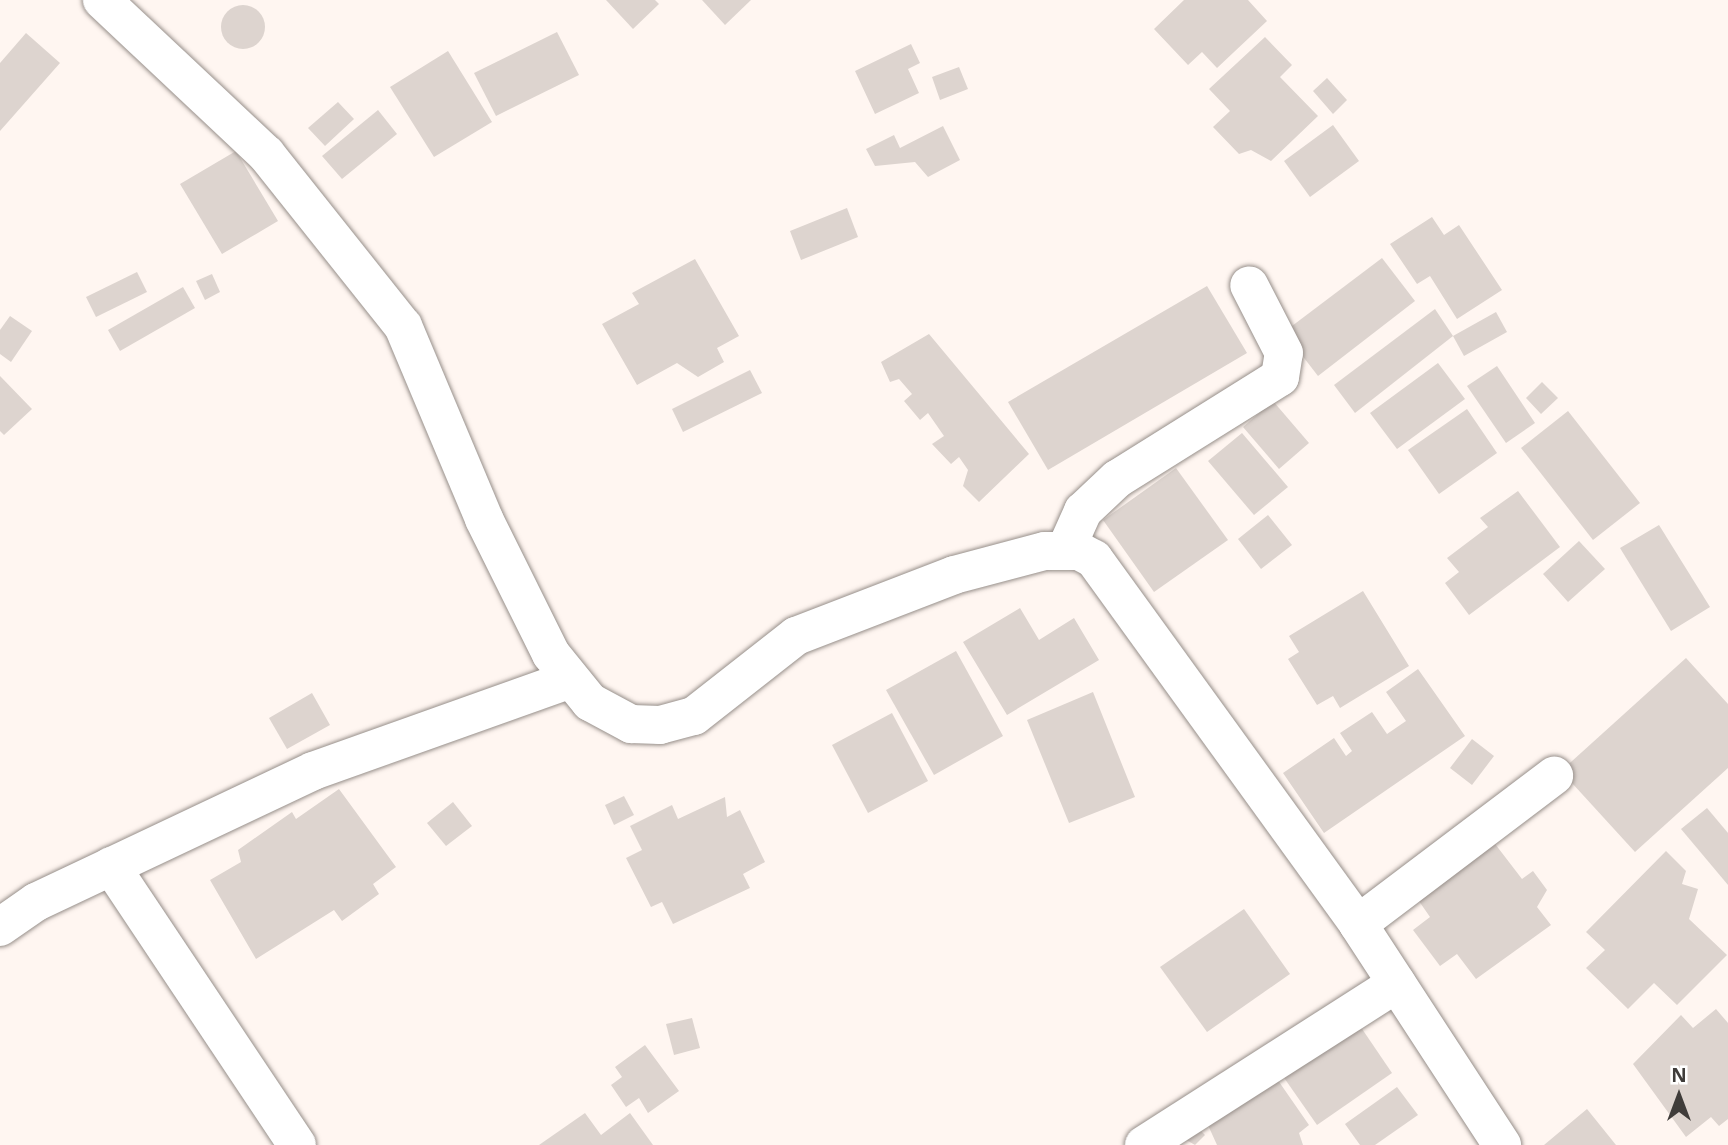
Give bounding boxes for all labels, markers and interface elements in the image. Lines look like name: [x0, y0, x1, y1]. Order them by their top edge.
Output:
north arrow: [1644, 1061, 1714, 1131]
text: N: [1671, 1062, 1687, 1088]

